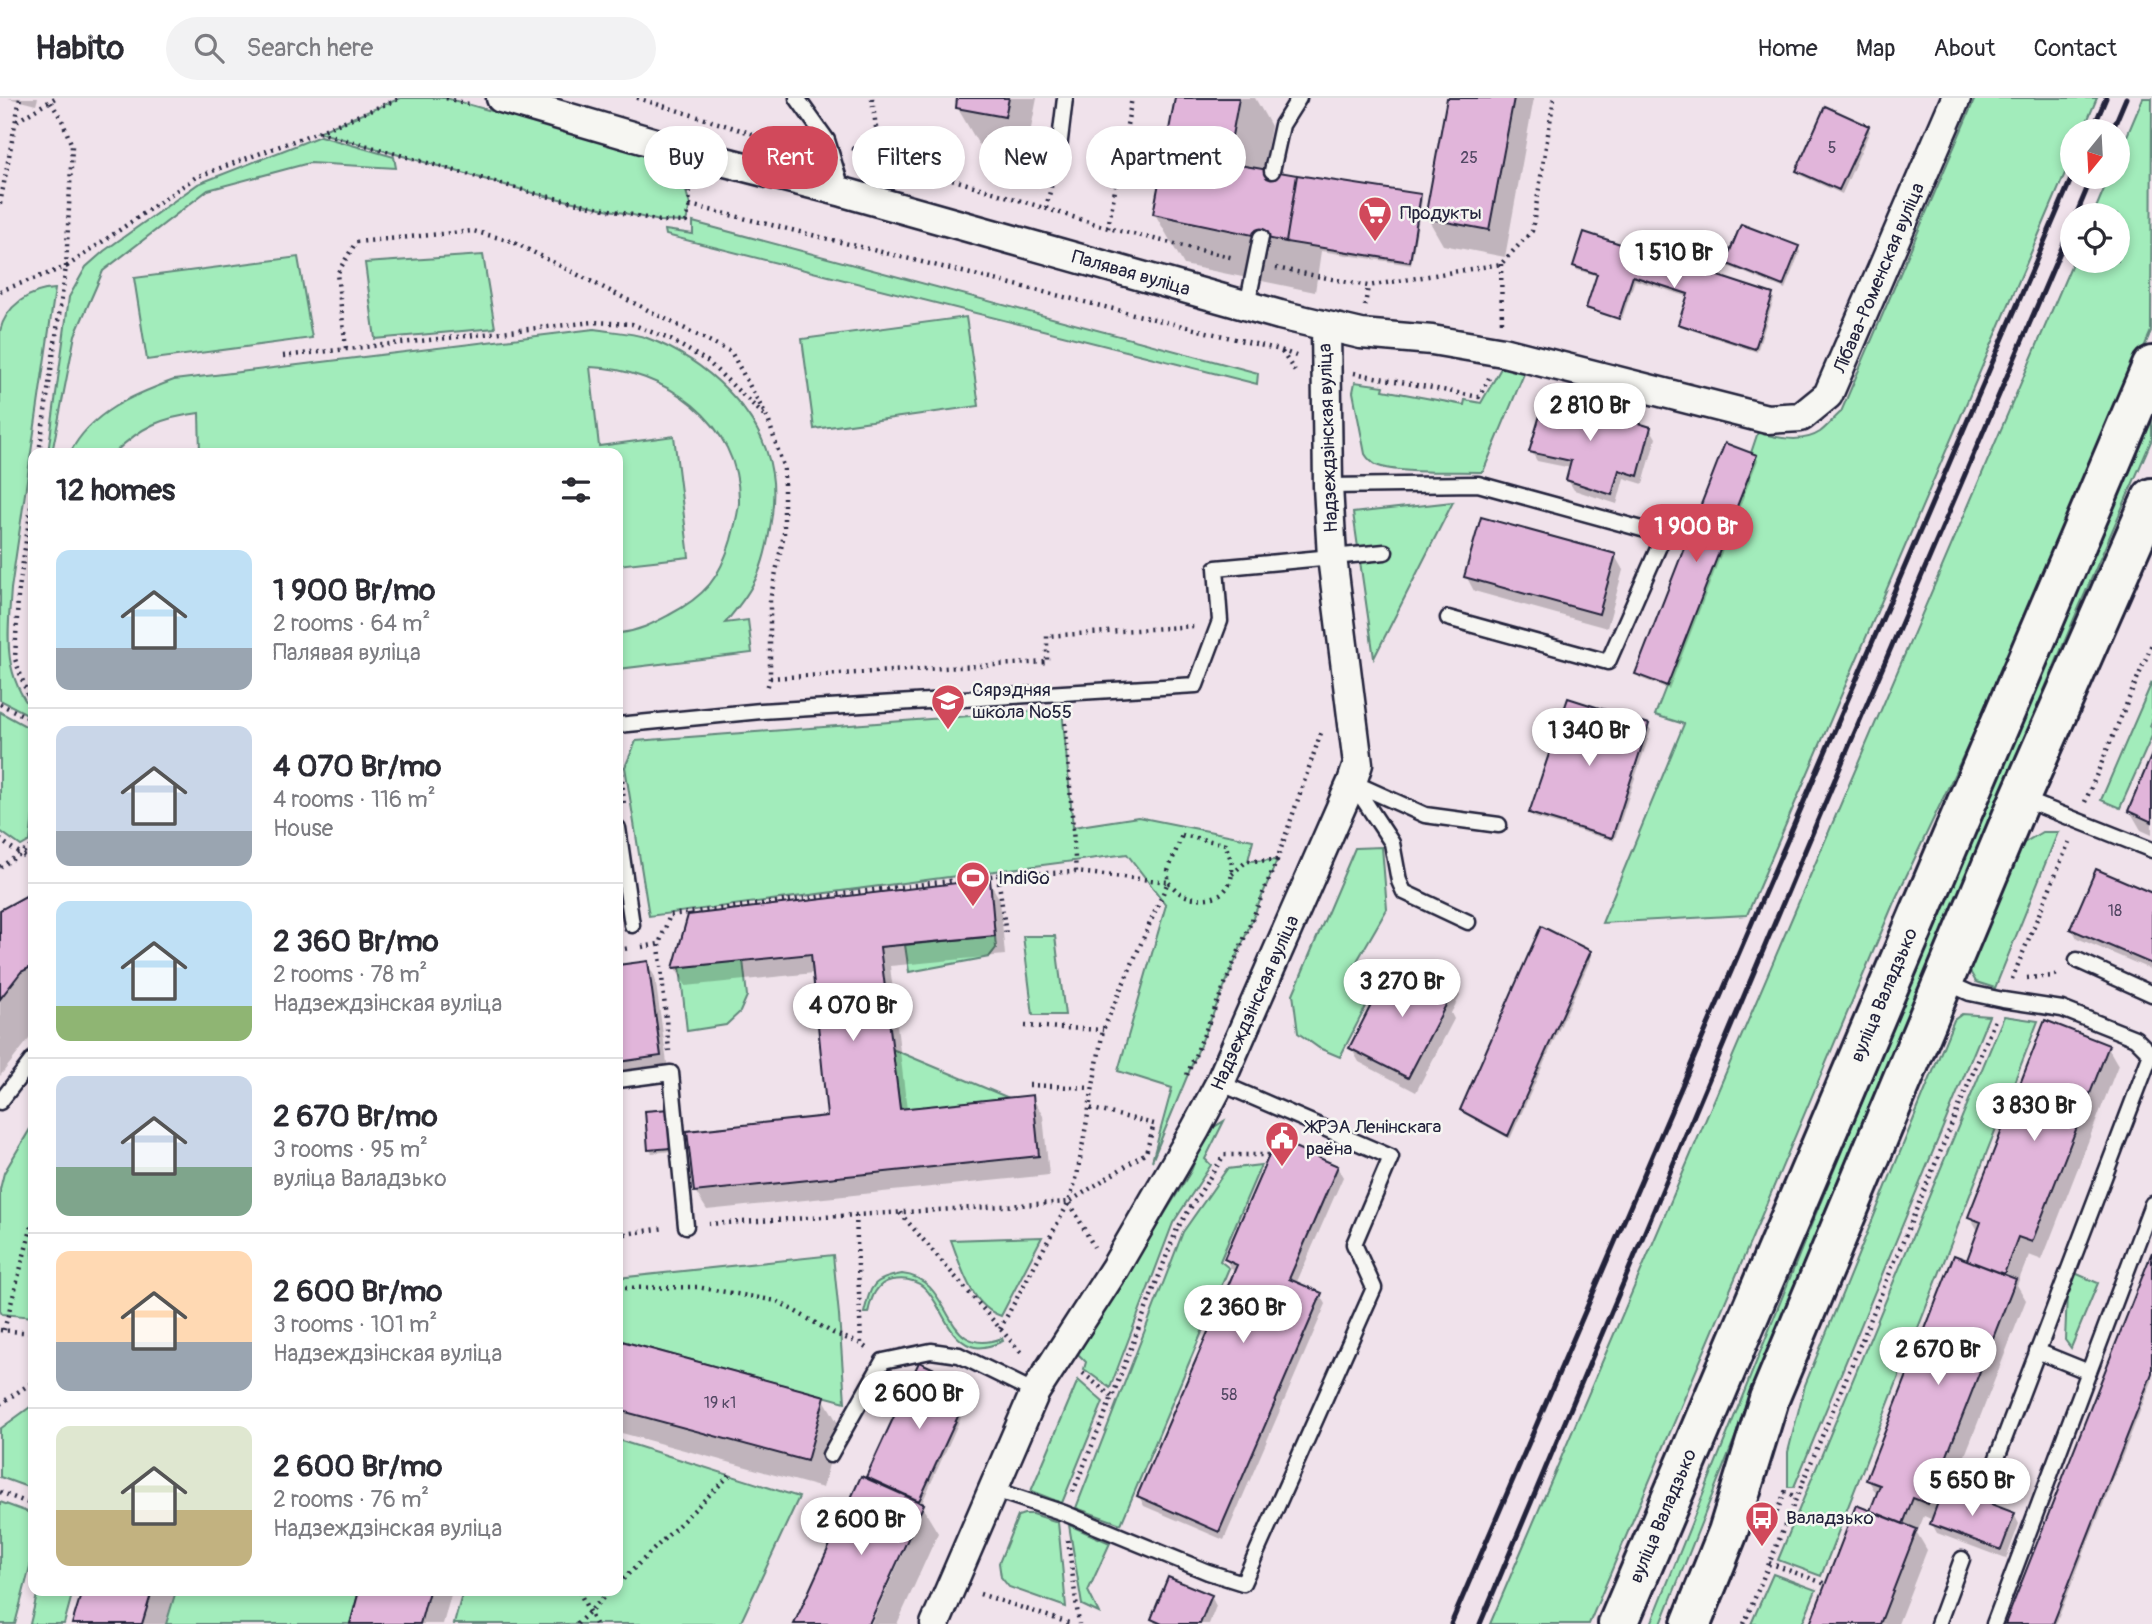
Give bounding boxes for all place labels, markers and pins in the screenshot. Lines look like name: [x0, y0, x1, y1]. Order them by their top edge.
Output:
supermarket icon: Продукты: [1356, 194, 1394, 243]
place label: Продукты: [1400, 201, 1482, 225]
pin: 1 510 Br: [1602, 230, 1746, 290]
pin: 2 810 Br: [1518, 384, 1662, 443]
pin: 1 900 Br: [1624, 504, 1768, 564]
place label: Сярэдняя школа №55: [972, 678, 1072, 724]
school or university icon: Сярэдняя школа №55: [929, 682, 967, 731]
pin: 1 340 Br: [1517, 708, 1661, 768]
sports icon: IndiGo: [954, 859, 992, 908]
place label: IndiGo: [998, 866, 1050, 890]
pin: 3 270 Br: [1330, 960, 1474, 1019]
pin: 4 070 Br: [781, 984, 925, 1043]
pin: 3 830 Br: [1962, 1084, 2106, 1143]
place label: ЖРЭА Ленінскага раёна: [1303, 1115, 1442, 1161]
public building icon: ЖРЭА Ленінскага раёна: [1263, 1119, 1301, 1168]
pin: 2 360 Br: [1171, 1286, 1315, 1345]
pin: 2 670 Br: [1866, 1328, 2010, 1387]
pin: 2 600 Br: [847, 1372, 991, 1431]
pin: 5 650 Br: [1900, 1458, 2044, 1518]
pin: 2 600 Br: [789, 1498, 933, 1557]
bus stop icon: Валадзько: [1743, 1499, 1781, 1548]
place label: Валадзько: [1786, 1506, 1874, 1530]

